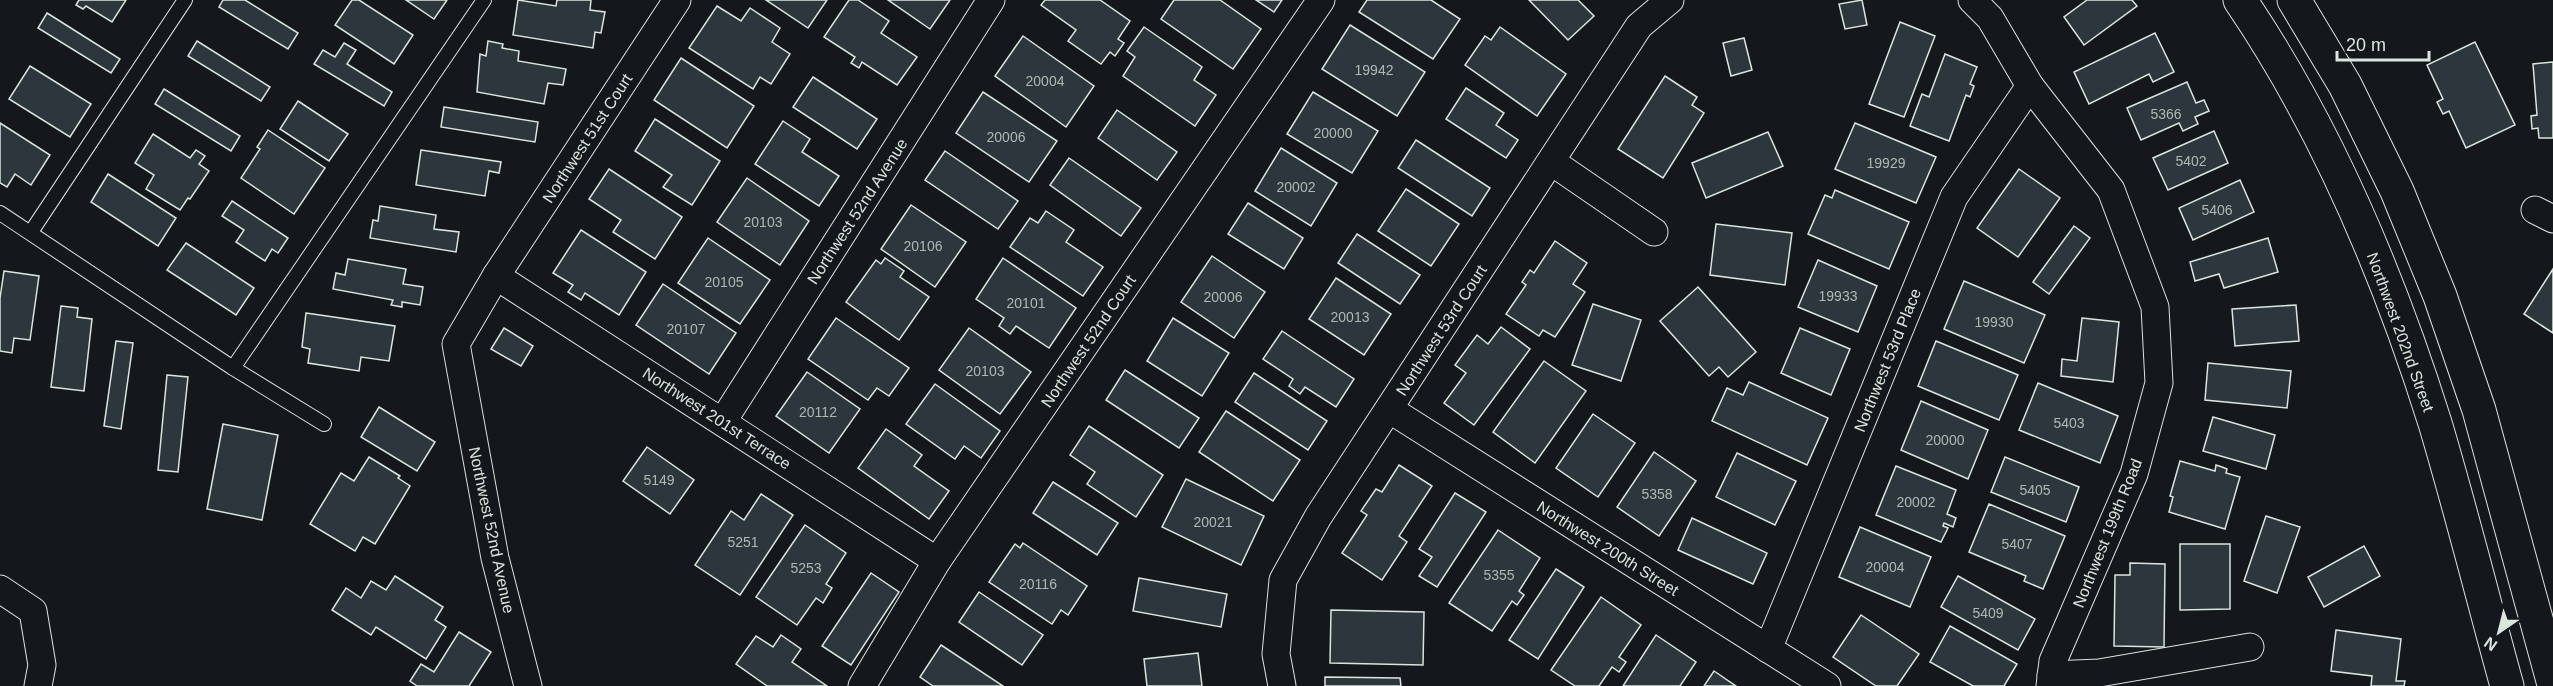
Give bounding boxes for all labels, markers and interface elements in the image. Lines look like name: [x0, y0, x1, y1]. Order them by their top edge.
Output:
scale bar: [2337, 24, 2428, 62]
text: 20 m: [2346, 35, 2386, 55]
house number: 19942: [1355, 62, 1394, 78]
street label: Northwest 51st Court: [539, 70, 636, 206]
house number: 20004: [1026, 73, 1065, 89]
house number: 5366: [2150, 106, 2182, 122]
house number: 20000: [1314, 125, 1353, 141]
house number: 20006: [987, 129, 1026, 145]
street label: Northwest 52nd Avenue: [804, 135, 911, 287]
house number: 5402: [2175, 153, 2207, 169]
house number: 19929: [1867, 155, 1906, 171]
house number: 20002: [1277, 179, 1316, 195]
house number: 5406: [2201, 202, 2233, 218]
house number: 20103: [744, 214, 783, 230]
house number: 20106: [904, 238, 943, 254]
street label: Northwest 202nd Street: [2364, 250, 2437, 415]
street label: Northwest 53rd Court: [1393, 261, 1490, 399]
street label: Northwest 52nd Court: [1038, 272, 1139, 411]
house number: 20105: [705, 274, 744, 290]
street label: Northwest 53rd Place: [1851, 286, 1924, 434]
house number: 19933: [1819, 288, 1858, 304]
house number: 20006: [1204, 289, 1243, 305]
house number: 20101: [1007, 295, 1046, 311]
house number: 20013: [1331, 309, 1370, 325]
house number: 19930: [1975, 314, 2014, 330]
house number: 20107: [667, 321, 706, 337]
house number: 20103: [966, 363, 1005, 379]
street label: Northwest 201st Terrace: [640, 364, 794, 473]
house number: 20112: [799, 404, 837, 420]
house number: 5403: [2053, 415, 2085, 431]
house number: 20000: [1926, 432, 1965, 448]
street label: Northwest 52nd Avenue: [466, 445, 517, 615]
street label: Northwest 199th Road: [2070, 456, 2145, 610]
house number: 5149: [643, 472, 675, 488]
house number: 5405: [2019, 482, 2051, 498]
house number: 5358: [1641, 486, 1673, 502]
house number: 20002: [1897, 494, 1936, 510]
street label: Northwest 200th Street: [1534, 498, 1682, 599]
house number: 20021: [1194, 514, 1233, 530]
house number: 5251: [727, 534, 759, 550]
house number: 5407: [2001, 536, 2033, 552]
house number: 20004: [1866, 559, 1905, 575]
house number: 5253: [790, 560, 822, 576]
house number: 5355: [1483, 567, 1515, 583]
house number: 20116: [1019, 576, 1057, 592]
north arrow: [2469, 602, 2529, 662]
house number: 5409: [1972, 605, 2004, 621]
text: N: [2481, 634, 2500, 654]

